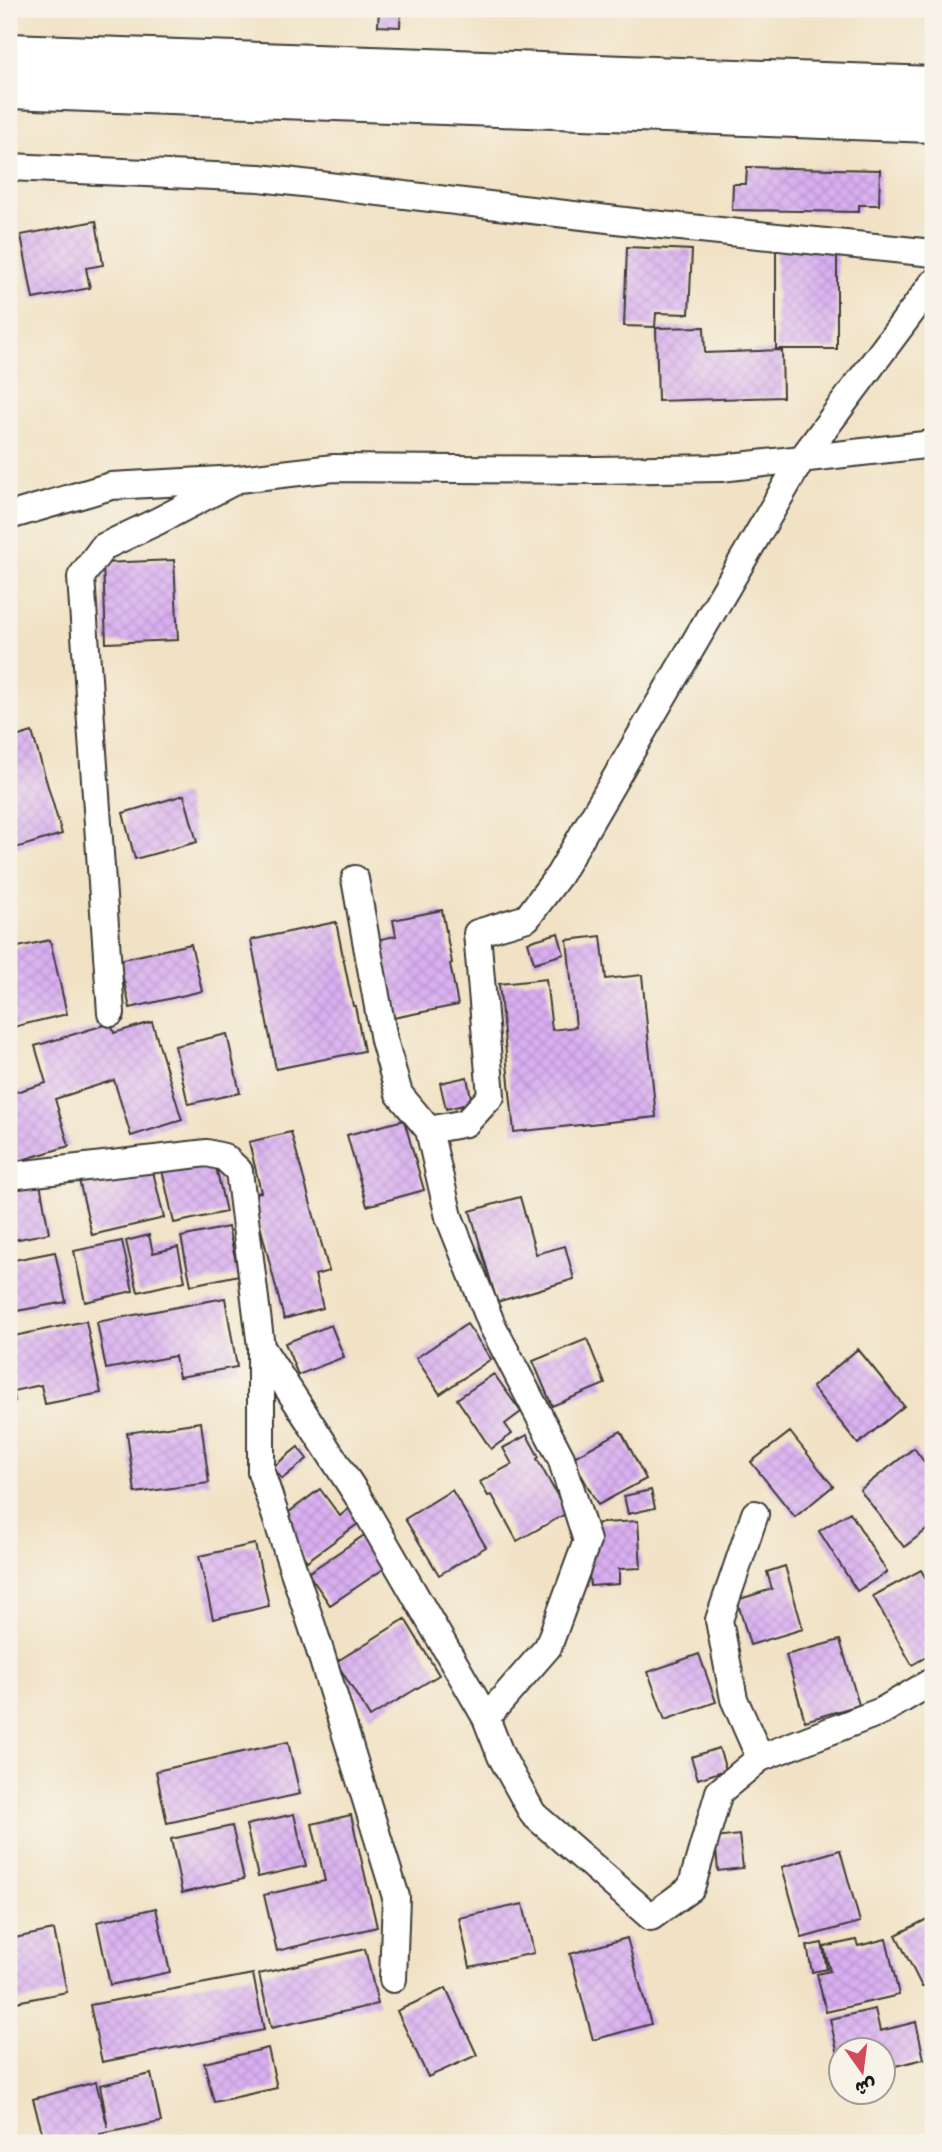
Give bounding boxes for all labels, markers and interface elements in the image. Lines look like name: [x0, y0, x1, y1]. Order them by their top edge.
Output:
north arrow: [827, 2036, 897, 2106]
text: ش: [853, 2072, 879, 2103]

